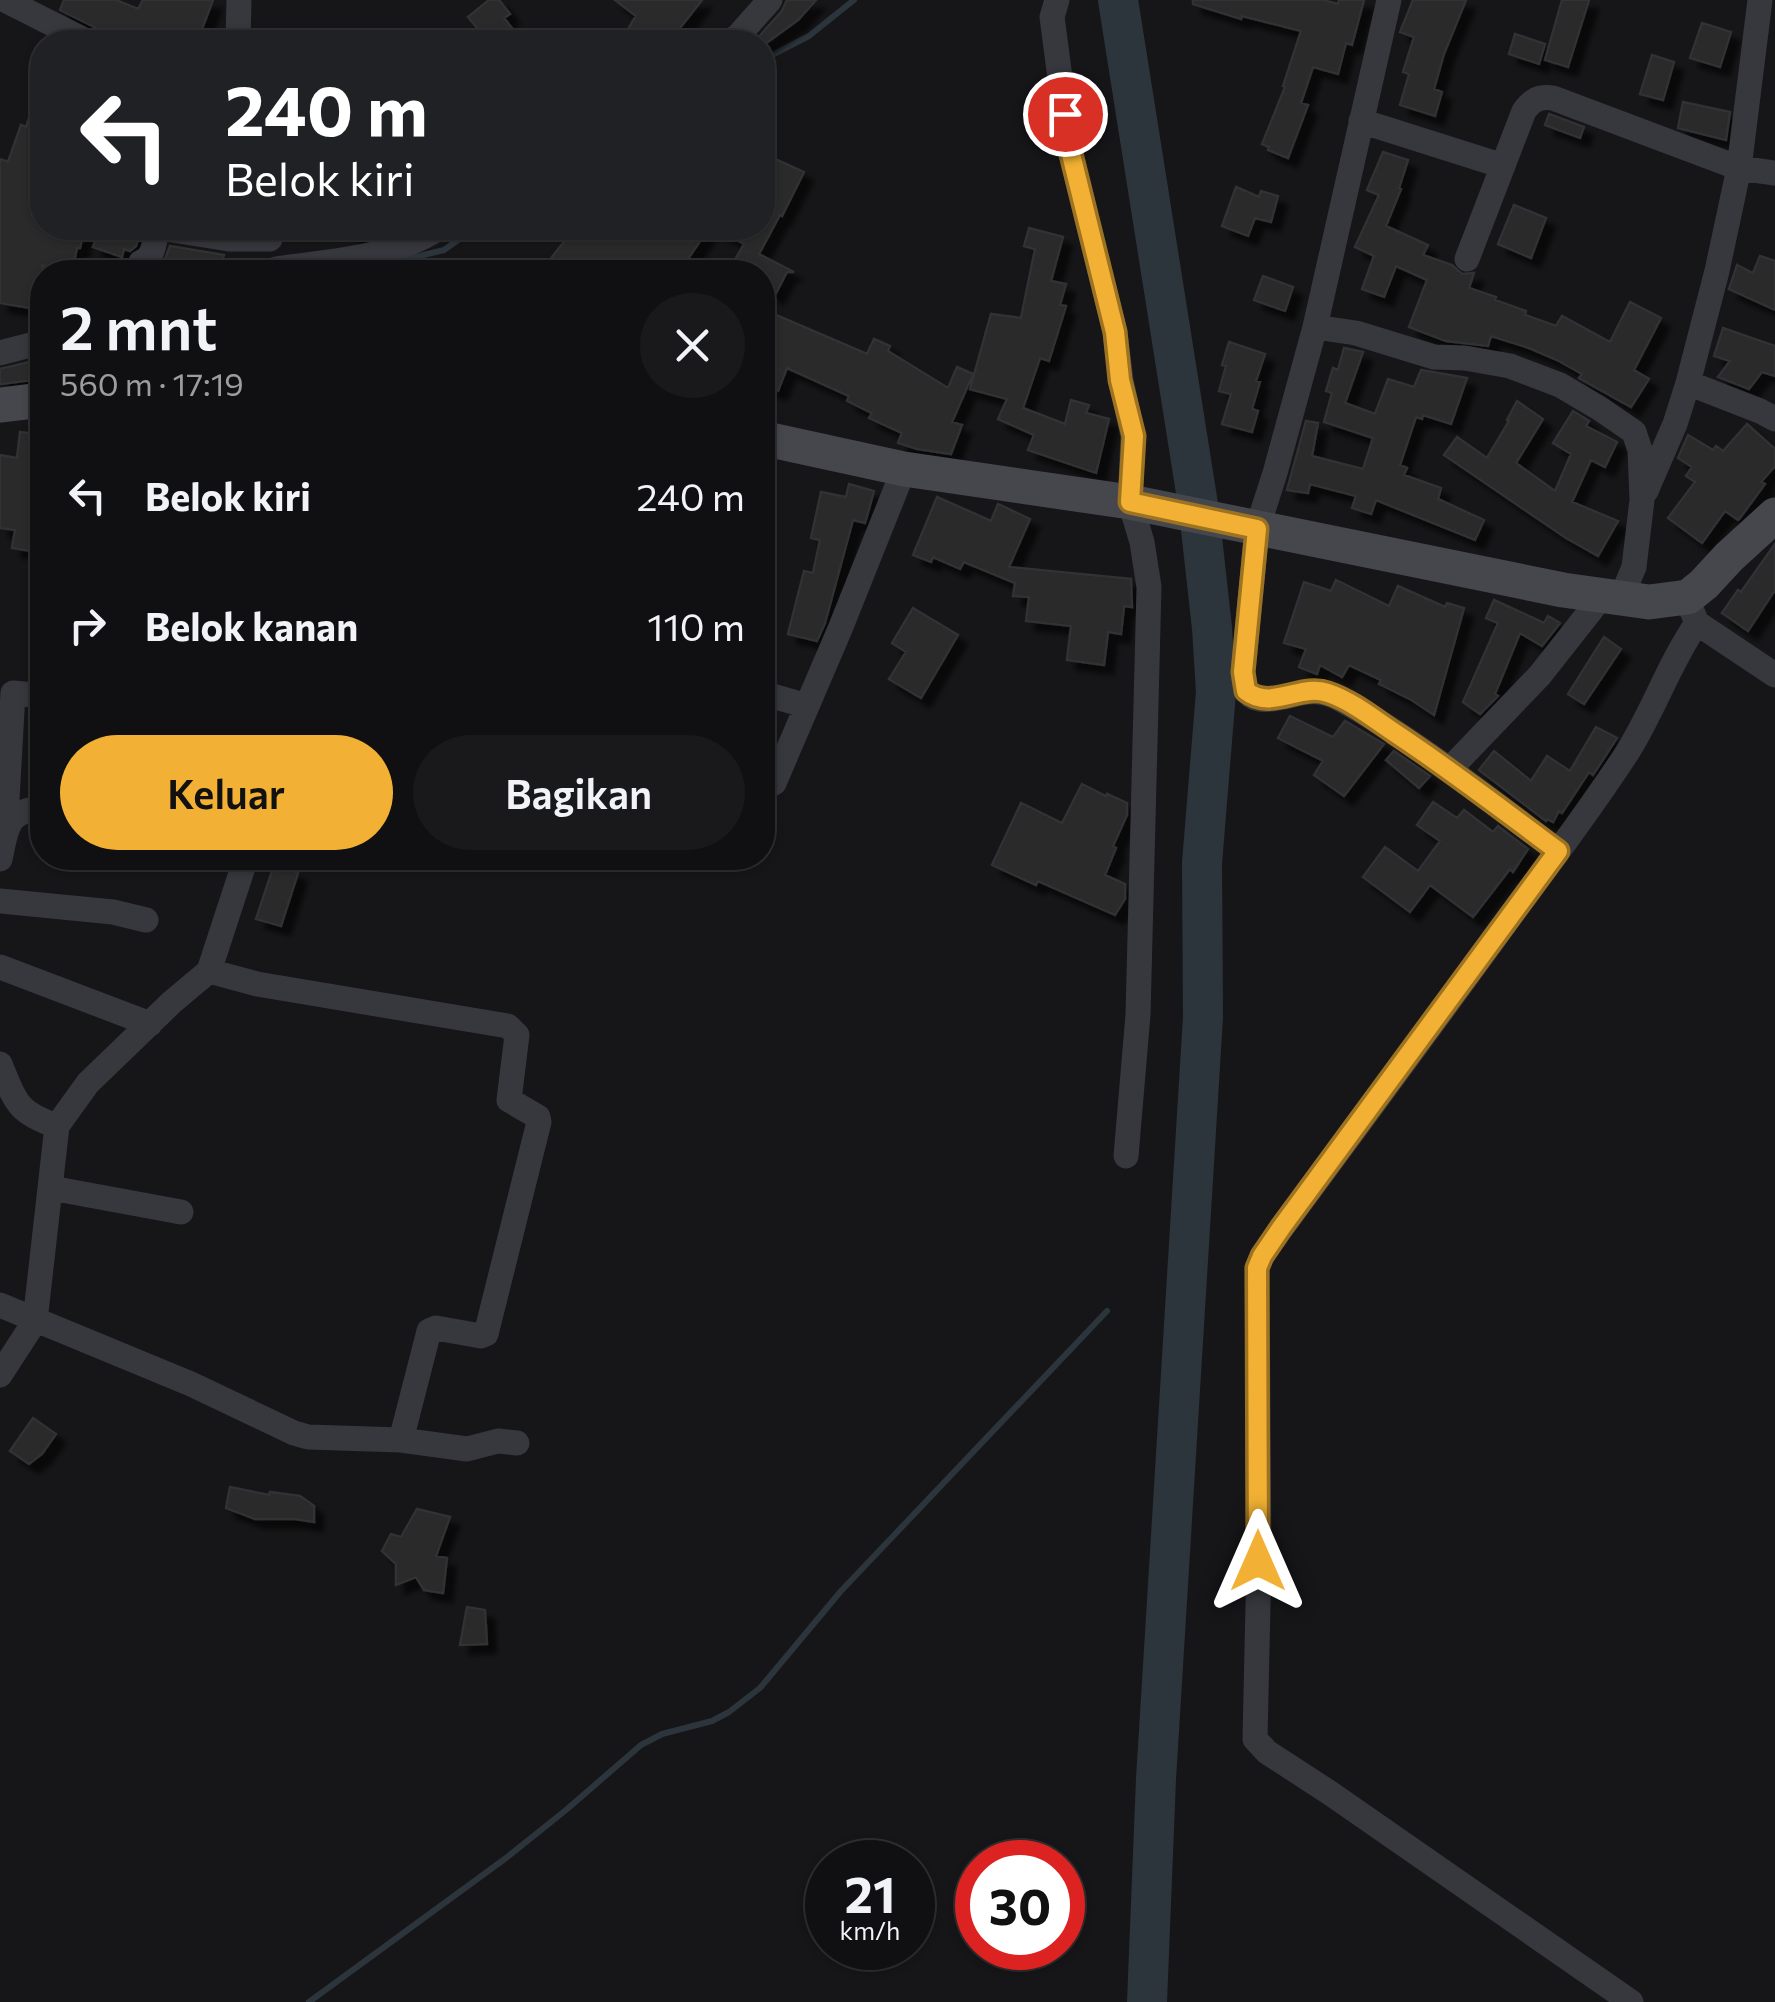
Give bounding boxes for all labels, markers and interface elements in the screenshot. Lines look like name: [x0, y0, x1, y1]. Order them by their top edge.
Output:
text: 240 m: [225, 65, 428, 150]
icon: left: [60, 70, 190, 200]
pin: [1023, 72, 1108, 157]
icon: arrive: [1038, 87, 1093, 142]
text: Belok kiri: [225, 150, 415, 205]
text: 2 mnt: [60, 289, 217, 362]
button: close: [640, 293, 745, 398]
text: 560 m · 17:19: [60, 363, 244, 403]
icon: left: [60, 468, 115, 523]
text: Belok kiri: [145, 472, 311, 519]
text: 240 m: [637, 472, 745, 519]
icon: right: [60, 598, 115, 653]
text: Belok kanan: [145, 602, 358, 649]
text: 110 m: [647, 602, 745, 649]
button: Keluar: [60, 735, 393, 850]
button: Bagikan: [413, 735, 745, 850]
position arrow: [1206, 1509, 1310, 1613]
speed limit sign: 30: [955, 1840, 1085, 1970]
text: 21: [844, 1862, 896, 1923]
text: km/h: [840, 1915, 900, 1945]

